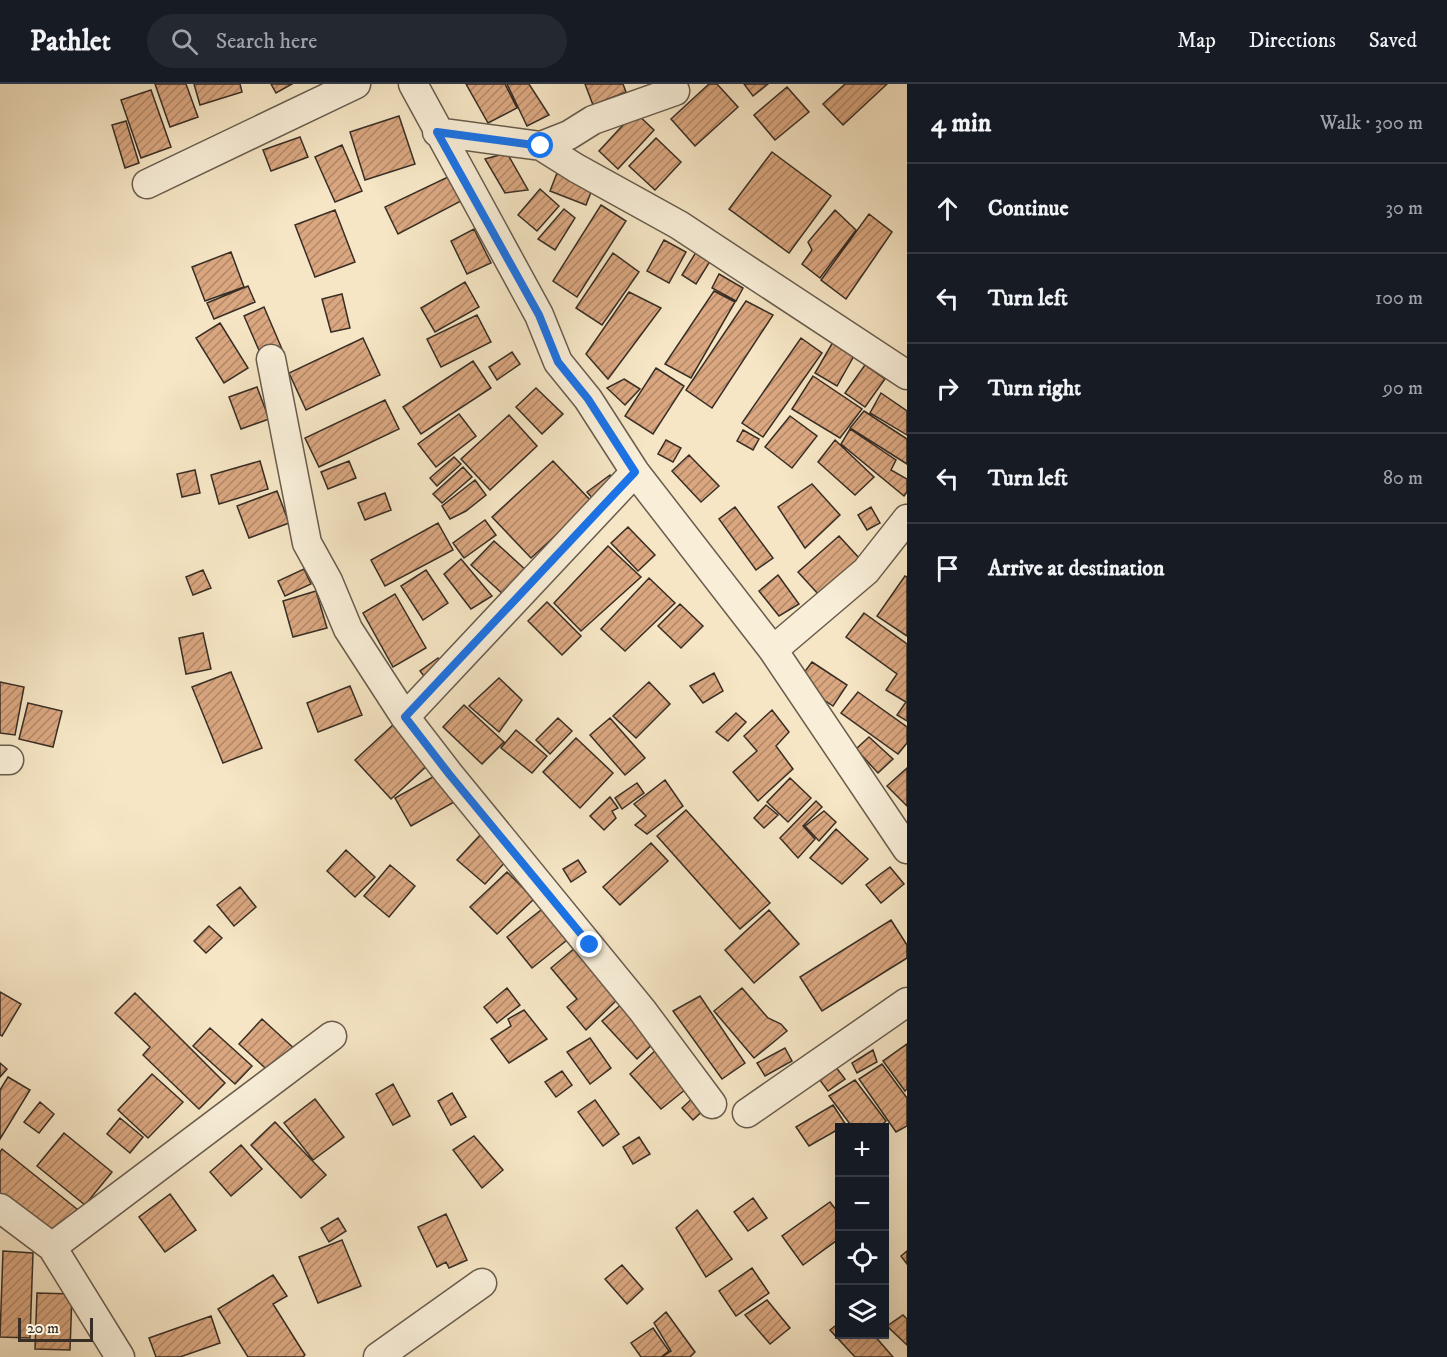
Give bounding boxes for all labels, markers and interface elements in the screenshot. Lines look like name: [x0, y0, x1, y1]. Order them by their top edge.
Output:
search box: [147, 14, 567, 68]
text: Pathlet: [30, 24, 111, 59]
icon: search: [168, 25, 201, 58]
text: Search here: [216, 28, 317, 55]
text: Map: [1177, 28, 1216, 54]
text: Directions: [1249, 28, 1336, 54]
text: Saved: [1369, 28, 1417, 54]
text: 4 min: [931, 107, 991, 140]
text: Walk · 300 m: [1320, 111, 1423, 136]
route start: [527, 132, 553, 158]
icon: ahead: [931, 192, 964, 225]
text: Continue: [988, 195, 1069, 222]
text: 30 m: [1385, 196, 1423, 221]
icon: left: [931, 282, 964, 315]
text: Turn left: [988, 285, 1068, 312]
text: 100 m: [1375, 286, 1423, 311]
icon: right: [931, 372, 964, 405]
text: Turn right: [988, 375, 1081, 402]
text: 90 m: [1383, 376, 1423, 401]
icon: left: [931, 462, 964, 495]
text: Turn left: [988, 465, 1068, 492]
text: 80 m: [1383, 466, 1423, 491]
icon: arrive: [931, 552, 964, 585]
text: Arrive at destination: [988, 555, 1165, 582]
route end: [576, 931, 602, 957]
map controls: [835, 1123, 889, 1339]
button: +: [835, 1123, 889, 1177]
button: −: [835, 1177, 889, 1231]
button: locate: [835, 1231, 889, 1285]
button: layers: [835, 1285, 889, 1339]
scale bar: [18, 1315, 93, 1342]
text: 20 m: [27, 1318, 59, 1338]

